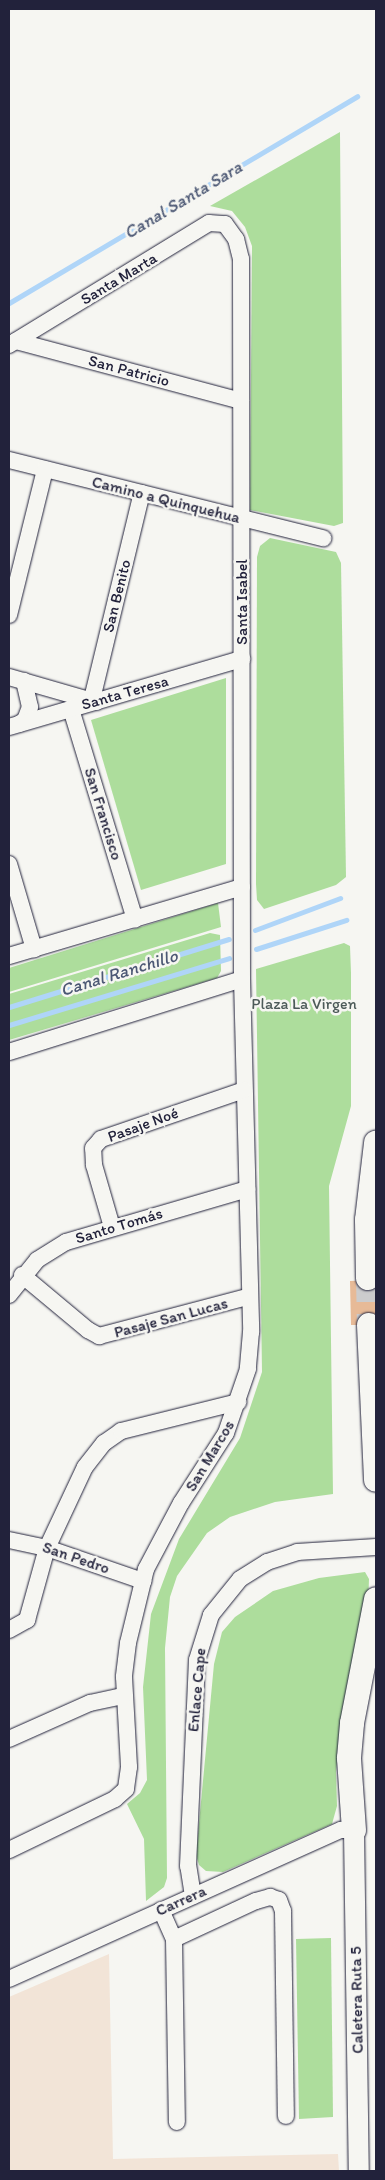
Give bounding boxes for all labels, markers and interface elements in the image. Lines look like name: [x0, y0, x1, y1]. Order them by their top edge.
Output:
water label: Canal Santa Sara: [120, 156, 246, 244]
street label: Santa Marta: [78, 249, 160, 309]
street label: San Patricio: [87, 351, 171, 391]
street label: Camino a Quinquehua: [90, 472, 242, 528]
street label: San Benito: [99, 557, 135, 635]
street label: Santa Isabel: [232, 559, 252, 645]
street label: Santa Teresa: [80, 672, 170, 714]
street label: San Francisco: [80, 766, 126, 862]
water label: Canal Ranchillo: [58, 945, 180, 1001]
park label: Plaza La Virgen: [251, 994, 357, 1014]
street label: Pasaje Noé: [105, 1103, 181, 1147]
street label: Santo Tomás: [74, 1204, 164, 1248]
street label: Pasaje San Lucas: [112, 1294, 230, 1342]
street label: San Marcos: [181, 1417, 239, 1495]
street label: San Pedro: [40, 1538, 112, 1578]
street label: Enlace Cape: [184, 1647, 210, 1733]
street label: Carrera: [153, 1881, 209, 1921]
street label: Caletera Ruta 5: [346, 1946, 368, 2054]

